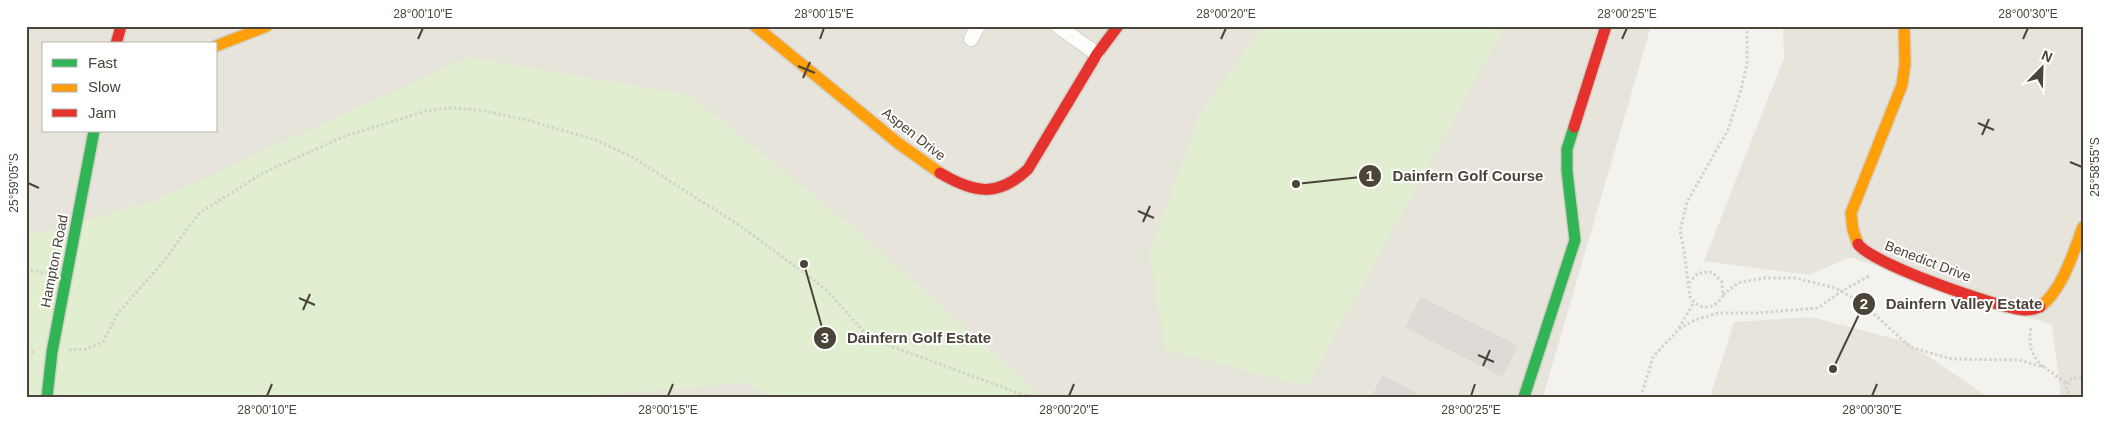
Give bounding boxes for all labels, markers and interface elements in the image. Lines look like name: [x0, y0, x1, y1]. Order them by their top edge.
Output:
text: 28°00'10"E: [393, 7, 453, 21]
text: 28°00'15"E: [794, 7, 854, 21]
text: 28°00'20"E: [1196, 7, 1256, 21]
text: 28°00'25"E: [1597, 7, 1657, 21]
text: 28°00'30"E: [1998, 7, 2058, 21]
legend: [42, 42, 218, 132]
north arrow: [2016, 42, 2066, 92]
text: N: [2039, 47, 2055, 65]
text: Fast: [88, 54, 118, 71]
text: Slow: [88, 78, 121, 95]
text: Jam: [88, 104, 116, 121]
street label: Aspen Drive: [879, 104, 949, 164]
text: 25°58'55"S: [2088, 137, 2102, 197]
text: 25°59'05"S: [7, 153, 21, 213]
callout: Dainfern Golf Course: [1357, 161, 1553, 191]
text: 1: [1366, 167, 1374, 184]
text: Dainfern Golf Course: [1393, 167, 1543, 184]
street label: Hampton Road: [37, 213, 71, 309]
street label: Benedict Drive: [1883, 237, 1974, 285]
callout: Dainfern Valley Estate: [1851, 289, 2053, 319]
text: 2: [1860, 295, 1868, 312]
text: Dainfern Valley Estate: [1886, 295, 2042, 312]
callout: Dainfern Golf Estate: [812, 323, 1002, 353]
text: 3: [821, 329, 829, 346]
text: Dainfern Golf Estate: [847, 329, 991, 346]
text: 28°00'10"E: [237, 403, 297, 417]
text: 28°00'15"E: [638, 403, 698, 417]
text: 28°00'20"E: [1039, 403, 1099, 417]
text: 28°00'25"E: [1441, 403, 1501, 417]
text: 28°00'30"E: [1842, 403, 1902, 417]

